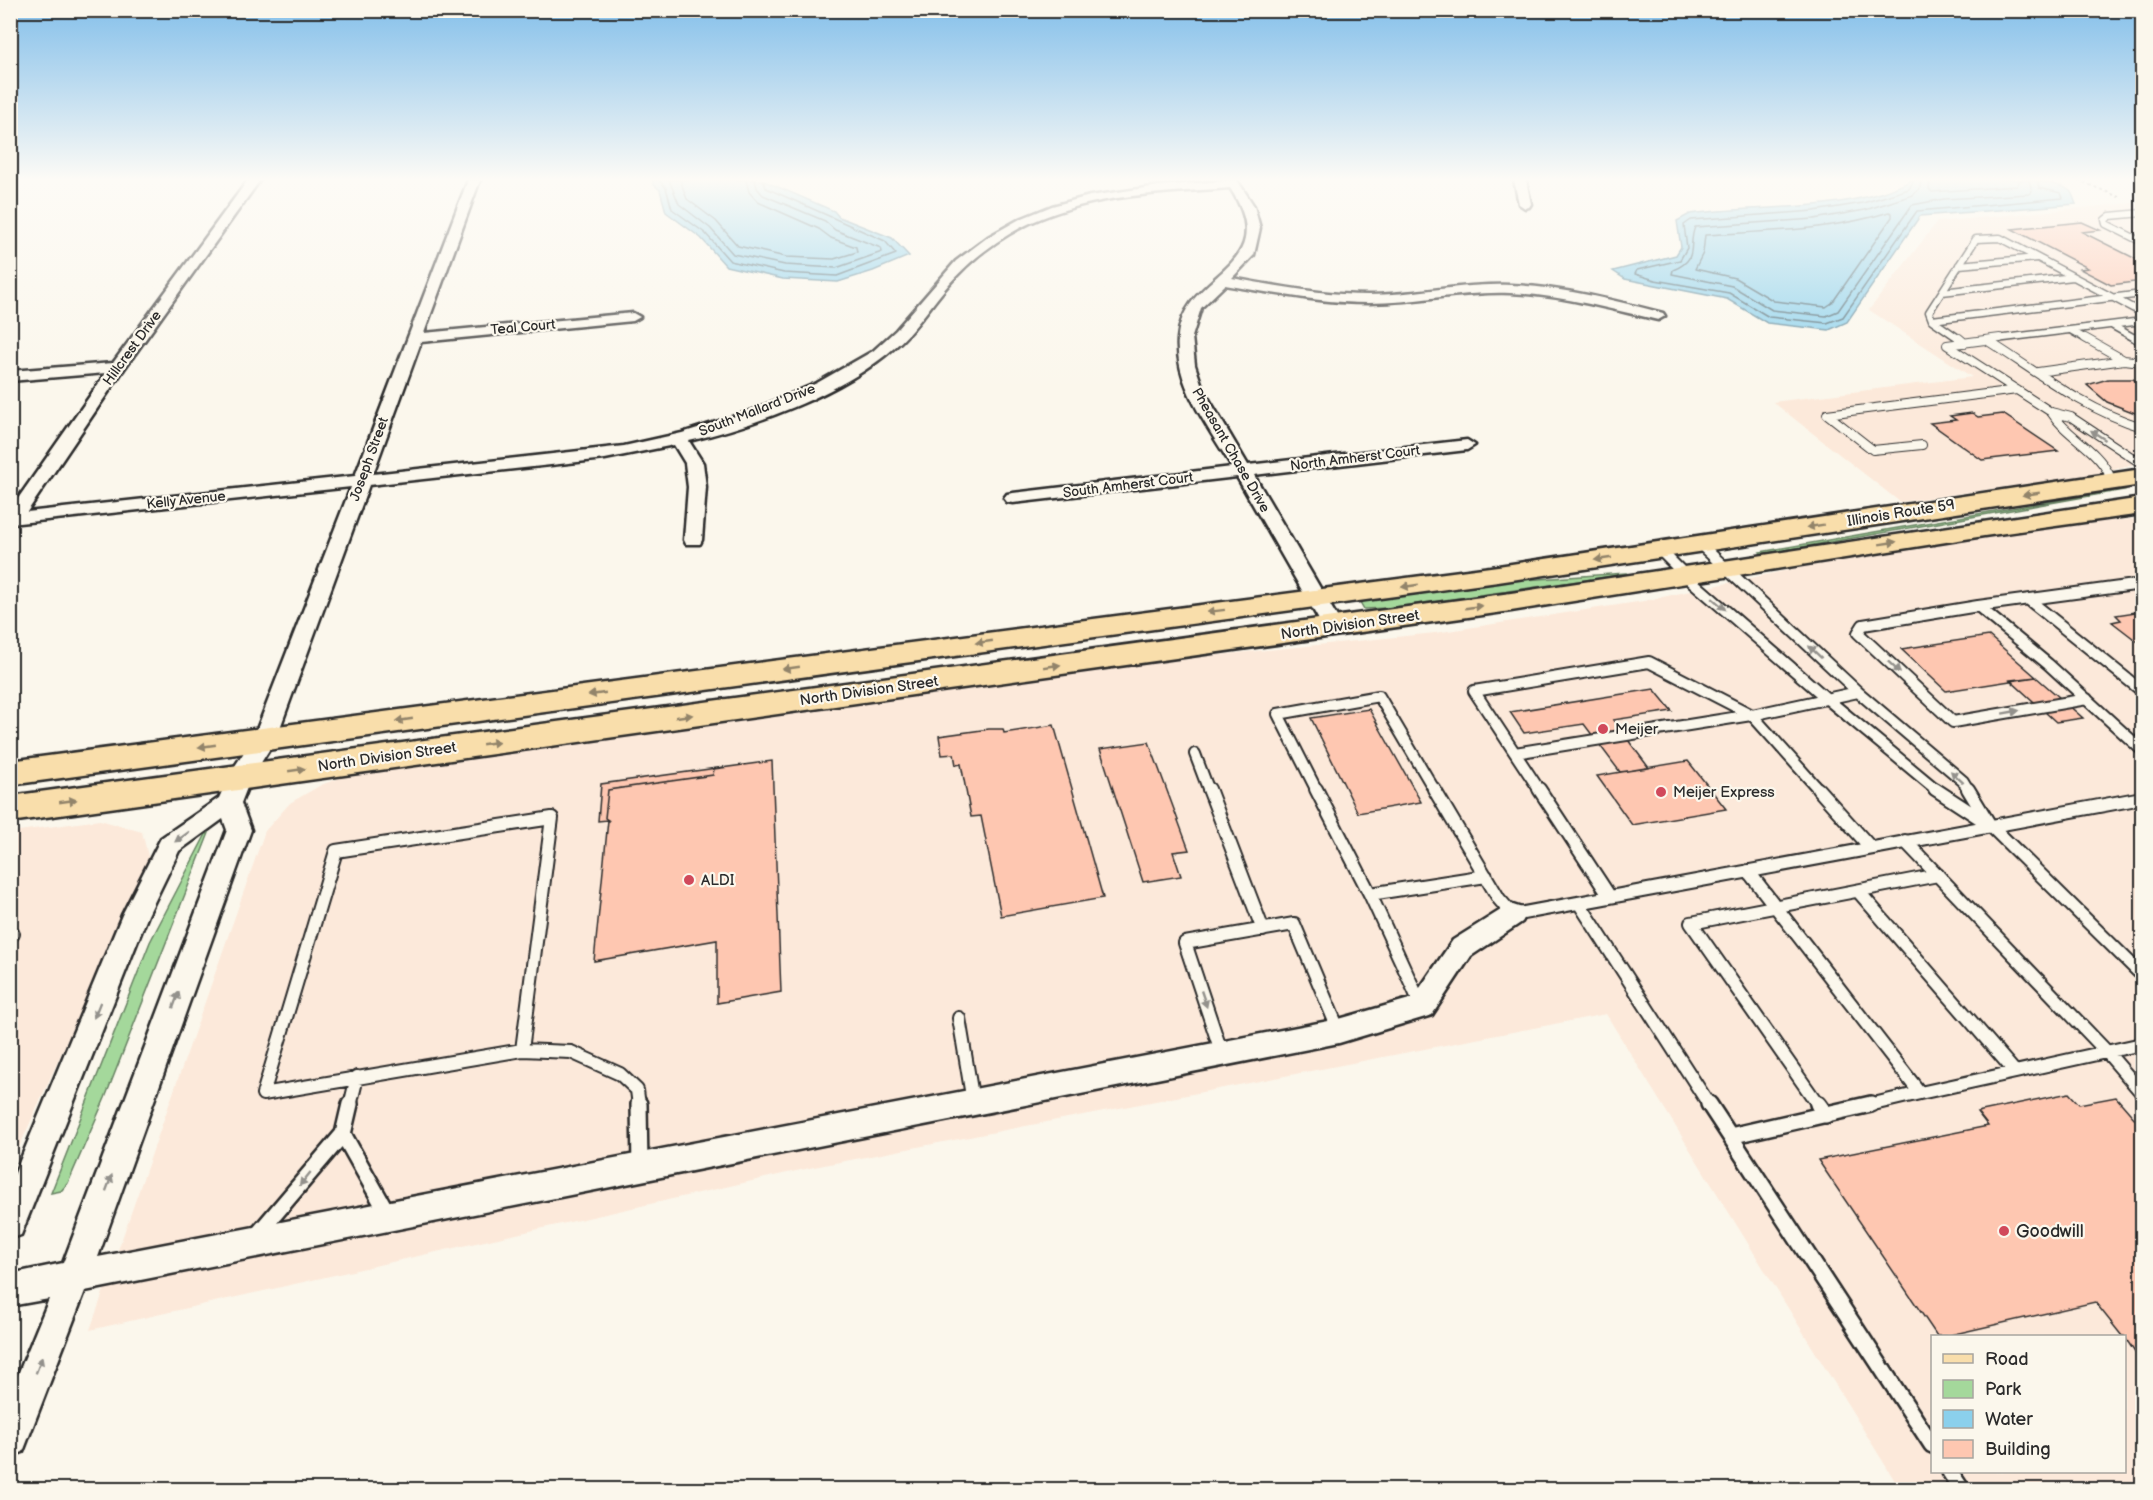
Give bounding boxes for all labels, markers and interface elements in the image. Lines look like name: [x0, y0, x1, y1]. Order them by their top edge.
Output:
street label: Hillcrest Drive: [99, 307, 165, 389]
street label: Teal Court: [490, 316, 557, 338]
street label: South Mallard Drive: [696, 380, 818, 440]
street label: Pheasant Chase Drive: [1188, 385, 1274, 515]
street label: Joseph Street: [346, 414, 392, 503]
one-way arrow: [2090, 430, 2106, 441]
street label: North Amherst Court: [1289, 442, 1422, 474]
street label: South Amherst Court: [1062, 468, 1195, 501]
street label: Kelly Avenue: [146, 487, 226, 513]
one-way arrow: [2021, 489, 2040, 498]
street label: Illinois Route 59: [1846, 495, 1956, 531]
one-way arrow: [1805, 522, 1824, 531]
one-way arrow: [1878, 538, 1897, 547]
one-way arrow: [1593, 554, 1612, 563]
one-way arrow: [1400, 581, 1419, 591]
one-way arrow: [1711, 597, 1726, 610]
one-way arrow: [1465, 602, 1484, 611]
street label: North Division Street: [1279, 606, 1421, 644]
one-way arrow: [1207, 607, 1226, 616]
one-way arrow: [974, 637, 993, 646]
one-way arrow: [1808, 646, 1823, 659]
one-way arrow: [1886, 660, 1901, 673]
one-way arrow: [1042, 661, 1061, 670]
one-way arrow: [781, 663, 800, 672]
street label: North Division Street: [798, 672, 940, 710]
one-way arrow: [588, 689, 607, 698]
one-way arrow: [2002, 708, 2021, 717]
one-way arrow: [674, 712, 693, 721]
one-way arrow: [395, 715, 414, 724]
place label: Meijer: [1615, 720, 1659, 739]
marker: Meijer: [1596, 722, 1610, 736]
street label: North Division Street: [316, 738, 458, 776]
one-way arrow: [481, 738, 500, 747]
one-way arrow: [198, 742, 217, 751]
one-way arrow: [288, 765, 307, 774]
one-way arrow: [1950, 770, 1965, 784]
place label: Meijer Express: [1673, 783, 1775, 802]
marker: Meijer Express: [1654, 785, 1668, 799]
one-way arrow: [59, 797, 78, 806]
one-way arrow: [174, 831, 190, 843]
place label: ALDI: [701, 871, 735, 890]
marker: ALDI: [682, 873, 696, 887]
one-way arrow: [1199, 990, 1209, 1008]
one-way arrow: [172, 991, 182, 1009]
one-way arrow: [92, 1001, 101, 1019]
one-way arrow: [298, 1171, 311, 1187]
one-way arrow: [104, 1174, 114, 1192]
place label: Goodwill: [2016, 1221, 2084, 1242]
marker: Goodwill: [1997, 1224, 2011, 1238]
legend: [1931, 1335, 2126, 1473]
text: Road: [1985, 1349, 2029, 1370]
one-way arrow: [35, 1356, 45, 1374]
text: Park: [1985, 1379, 2021, 1400]
text: Water: [1985, 1409, 2033, 1430]
text: Building: [1985, 1439, 2051, 1460]

